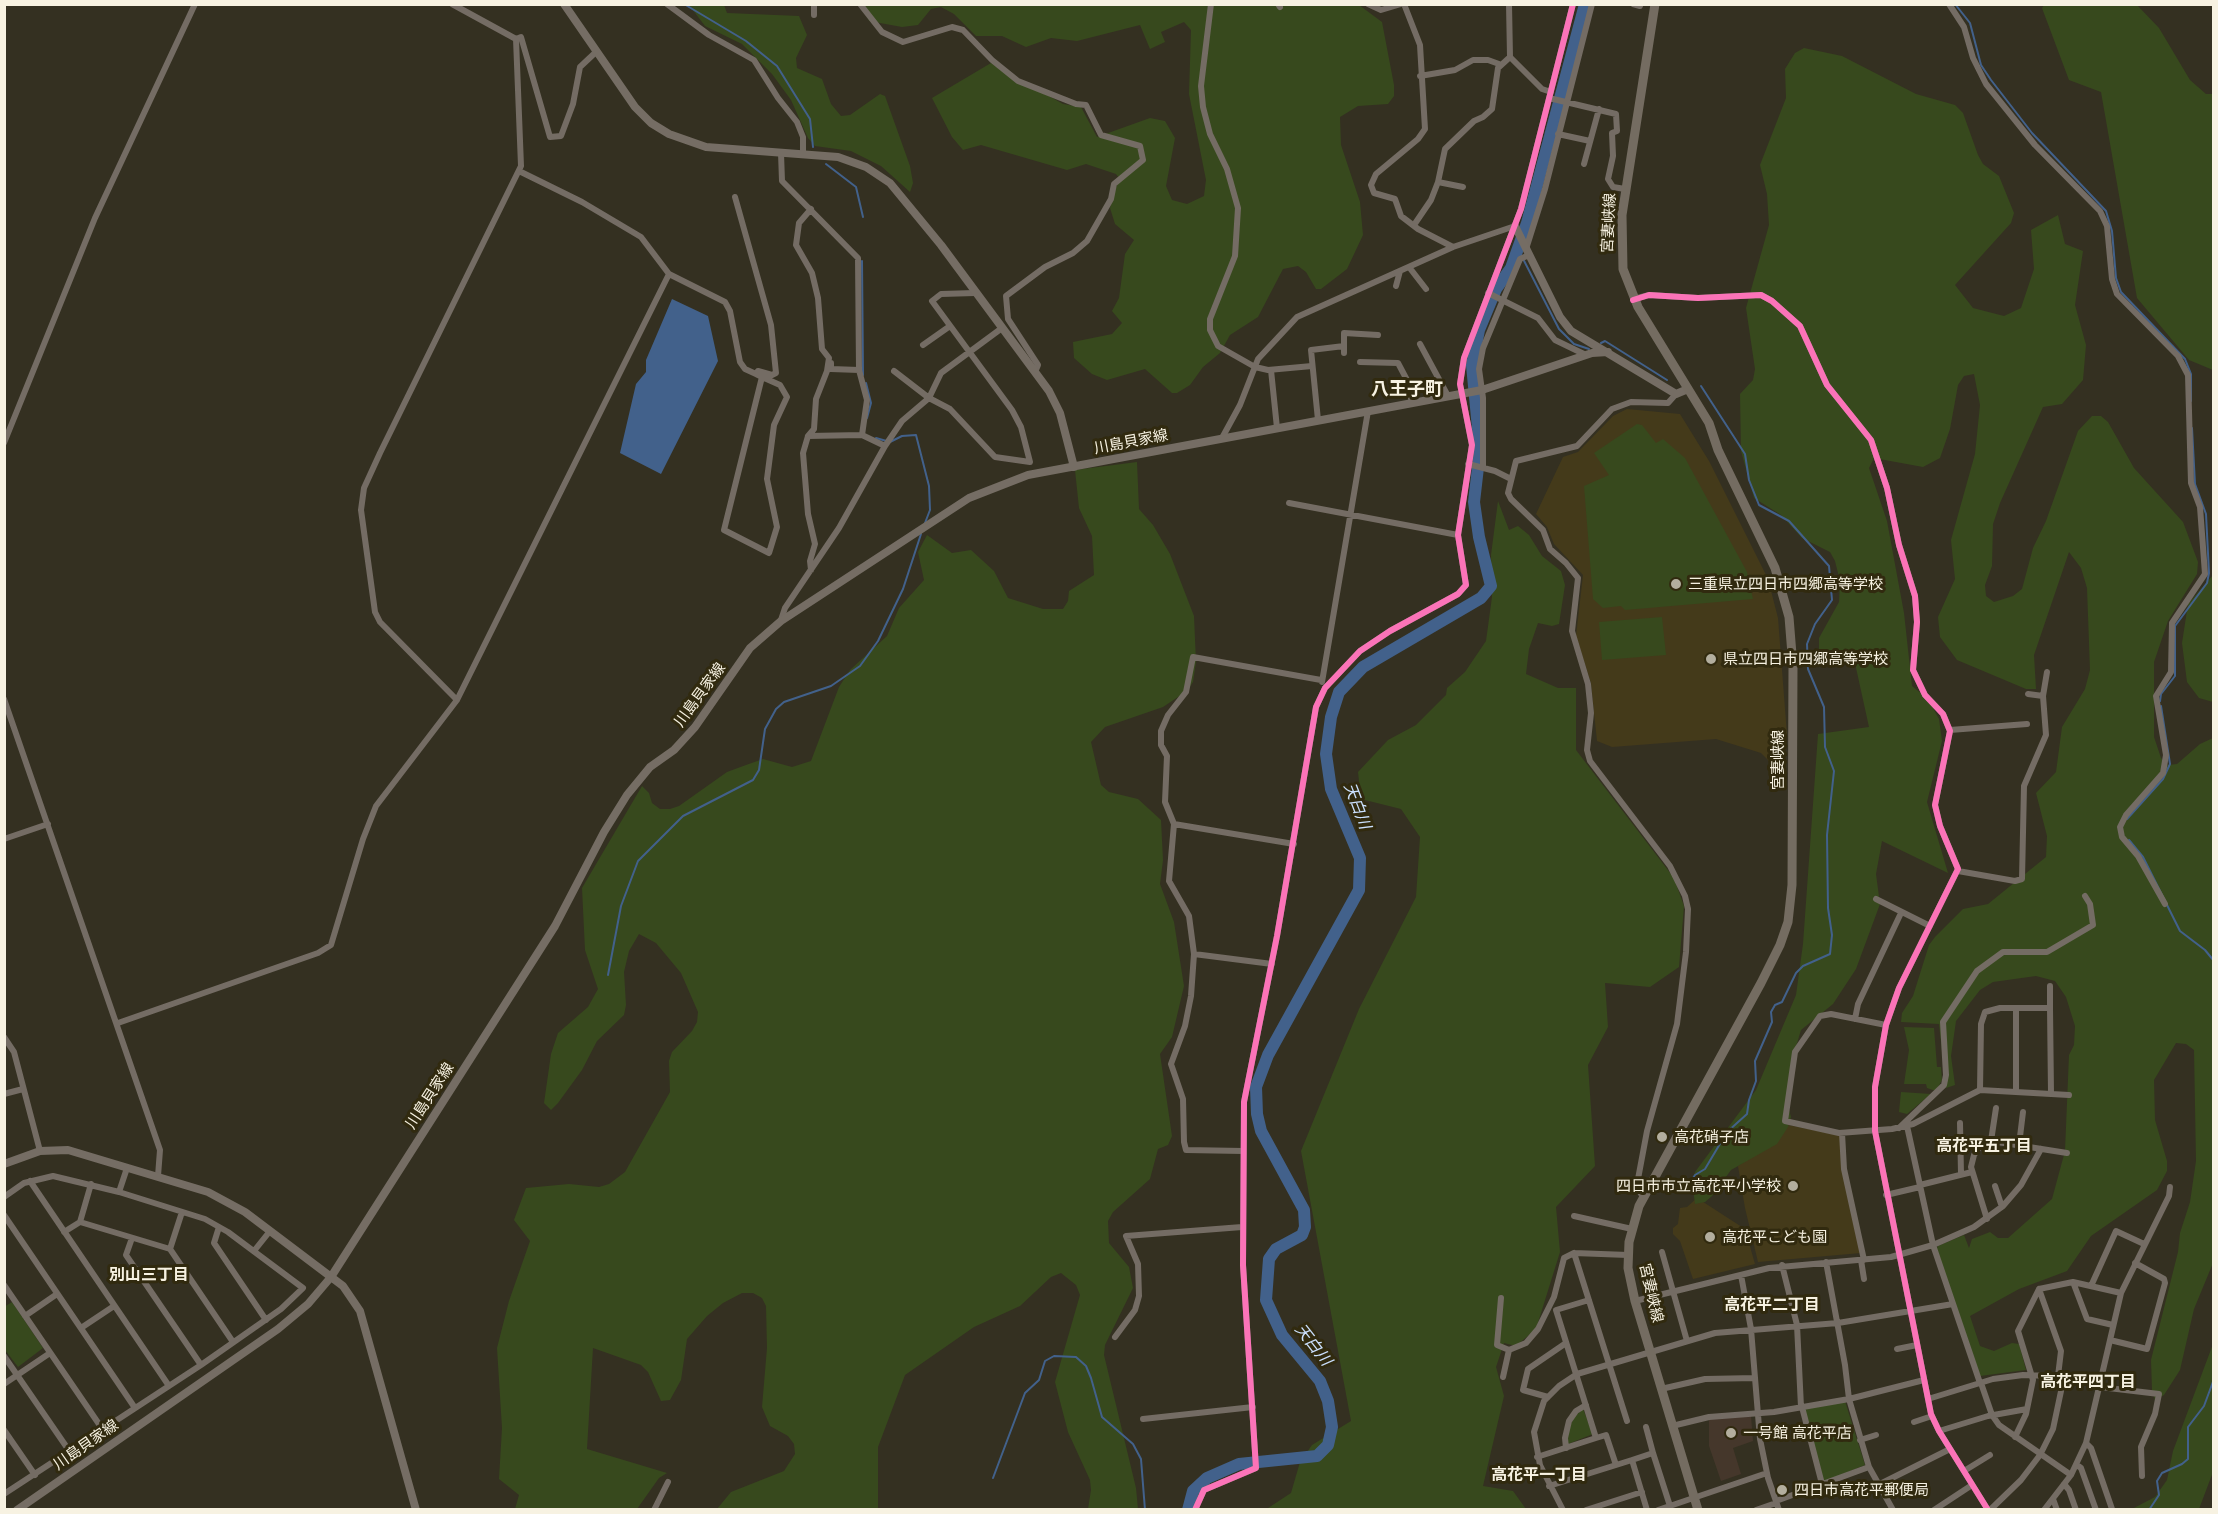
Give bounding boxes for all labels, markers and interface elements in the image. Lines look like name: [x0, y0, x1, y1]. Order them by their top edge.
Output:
street label: 宮妻峡線: [1598, 193, 1620, 253]
district label: 八王子町: [1371, 379, 1443, 401]
street label: 川島貝家線: [1092, 426, 1170, 458]
place label: 三重県立四日市四郷高等学校: [1688, 575, 1883, 593]
marker: 三重県立四日市四郷高等学校: [1669, 577, 1683, 591]
place label: 県立四日市四郷高等学校: [1723, 650, 1888, 668]
marker: 県立四日市四郷高等学校: [1704, 652, 1718, 666]
street label: 川島貝家線: [671, 659, 729, 731]
street label: 宮妻峡線: [1769, 730, 1787, 790]
water label: 天白川: [1339, 780, 1375, 832]
street label: 川島貝家線: [402, 1060, 458, 1132]
place label: 高花硝子店: [1674, 1128, 1749, 1146]
marker: 高花硝子店: [1655, 1130, 1669, 1144]
district label: 高花平五丁目: [1936, 1136, 2032, 1156]
place label: 四日市市立高花平小学校: [1616, 1177, 1781, 1195]
marker: 四日市市立高花平小学校: [1786, 1179, 1800, 1193]
place label: 高花平こども園: [1722, 1228, 1827, 1246]
marker: 高花平こども園: [1703, 1230, 1717, 1244]
street label: 宮妻峡線: [1635, 1262, 1667, 1324]
district label: 別山三丁目: [109, 1265, 189, 1285]
district label: 高花平二丁目: [1724, 1295, 1820, 1315]
water label: 天白川: [1291, 1320, 1335, 1370]
district label: 高花平四丁目: [2040, 1372, 2136, 1392]
street label: 川島貝家線: [50, 1416, 122, 1474]
place label: 一号館 高花平店: [1743, 1424, 1852, 1442]
marker: 一号館 高花平店: [1724, 1426, 1738, 1440]
district label: 高花平一丁目: [1491, 1465, 1587, 1485]
place label: 四日市高花平郵便局: [1794, 1481, 1929, 1499]
marker: 四日市高花平郵便局: [1775, 1483, 1789, 1497]

